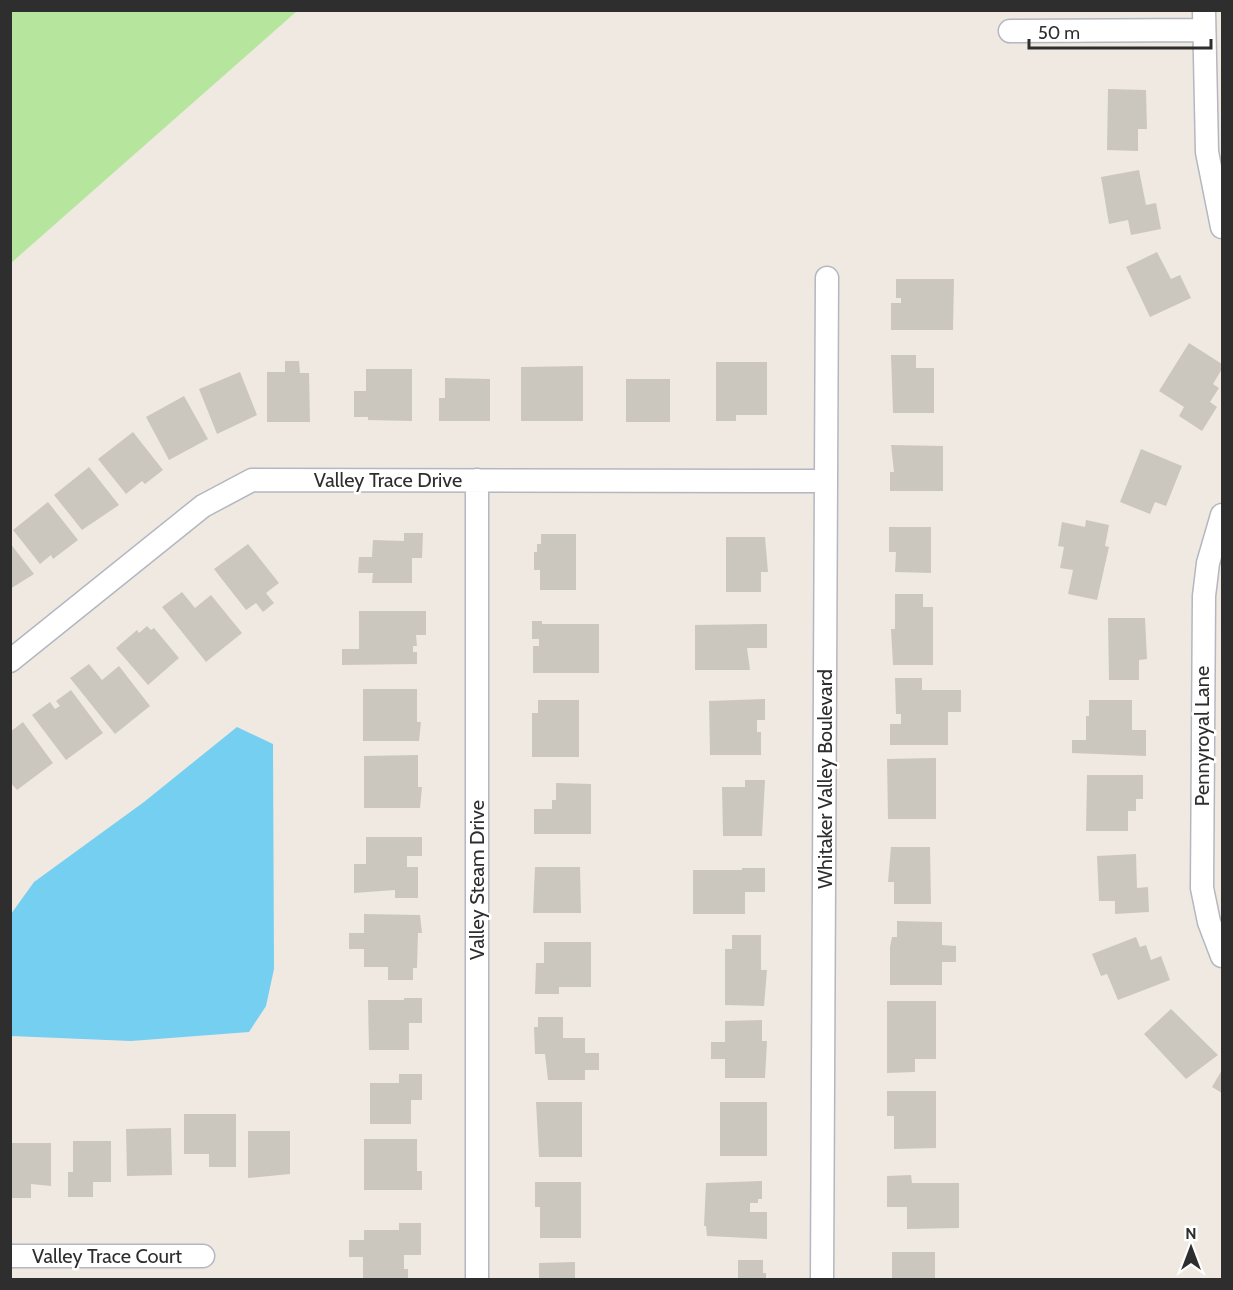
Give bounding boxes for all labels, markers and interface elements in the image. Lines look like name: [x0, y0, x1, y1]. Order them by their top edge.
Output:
scale bar: [1029, 12, 1210, 50]
text: 50 m: [1038, 22, 1080, 44]
street label: Valley Trace Drive: [314, 468, 462, 492]
street label: Pennyroyal Lane: [1190, 666, 1214, 806]
street label: Whitaker Valley Boulevard: [813, 669, 837, 889]
street label: Valley Steam Drive: [465, 800, 489, 960]
north arrow: [1161, 1218, 1221, 1278]
text: N: [1185, 1224, 1197, 1243]
street label: Valley Trace Court: [32, 1244, 182, 1268]

